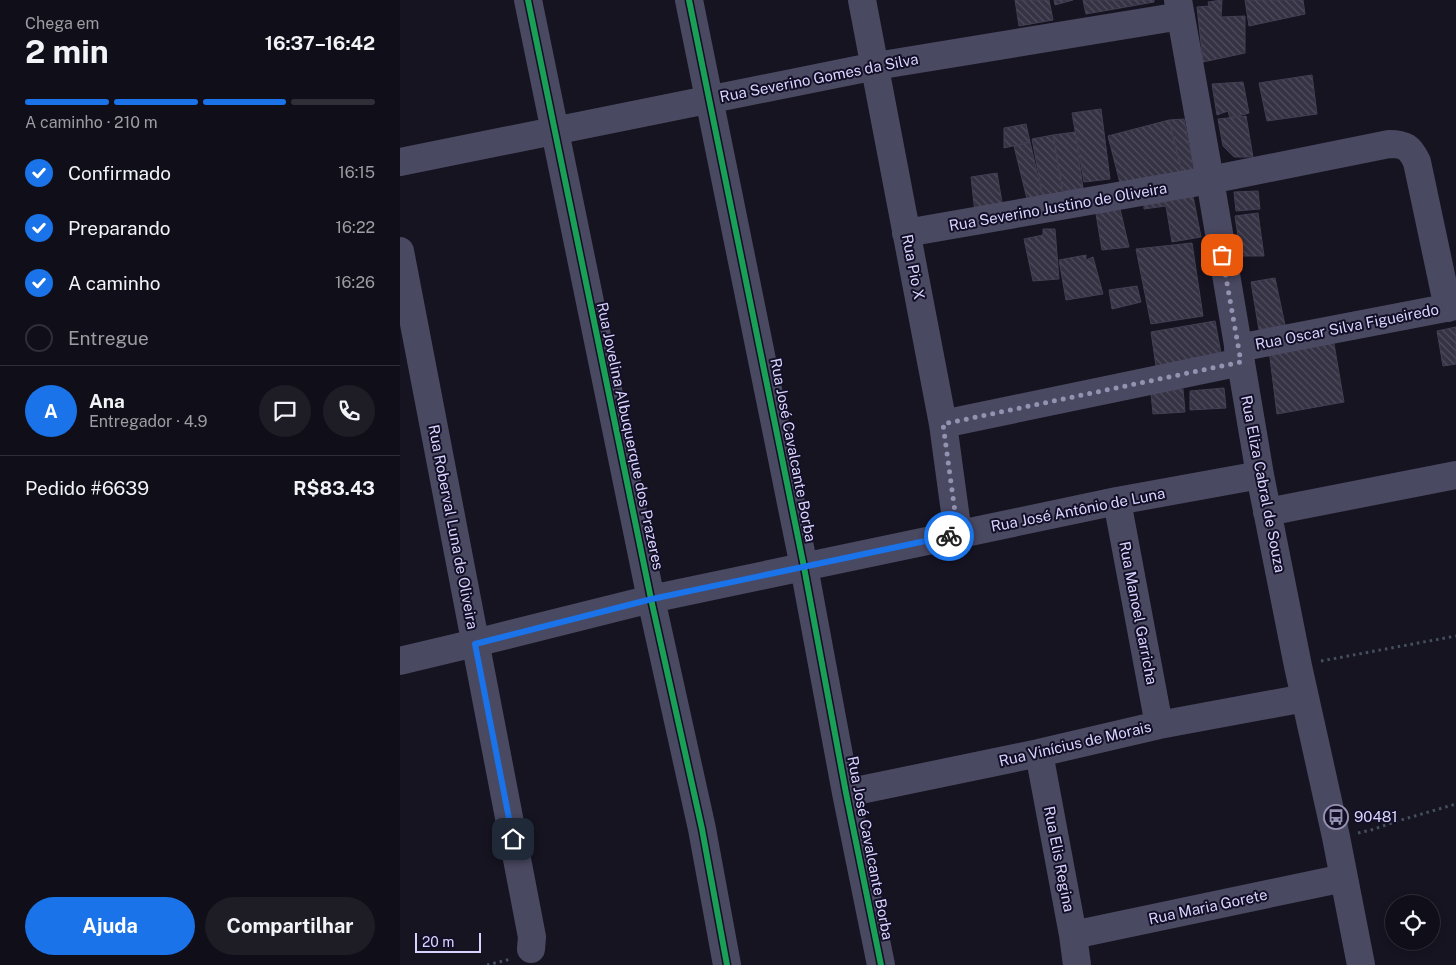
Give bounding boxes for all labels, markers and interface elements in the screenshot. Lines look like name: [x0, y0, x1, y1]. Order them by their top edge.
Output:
text: Chega em: [25, 14, 99, 33]
text: 16:37–16:42: [265, 32, 375, 54]
text: 2 min: [25, 33, 109, 70]
street label: Rua Severino Gomes da Silva: [718, 50, 920, 105]
text: A caminho · 210 m: [25, 113, 158, 132]
icon: check: [25, 159, 53, 187]
text: Confirmado: [68, 162, 171, 184]
text: 16:15: [338, 163, 375, 182]
street label: Rua Severino Justino de Oliveira: [948, 179, 1168, 234]
icon: check: [25, 214, 53, 242]
text: Preparando: [68, 217, 170, 239]
text: 16:22: [336, 218, 375, 237]
street label: Rua Pio X: [899, 233, 928, 301]
pin: [1201, 234, 1243, 276]
icon: bag: [1208, 241, 1236, 269]
icon: check: [25, 269, 53, 297]
text: A caminho: [68, 272, 161, 294]
text: 16:26: [335, 273, 375, 292]
street label: Rua Oscar Silva Figueiredo: [1254, 300, 1440, 353]
street label: Rua Jovelina Albuquerque dos Prazeres: [594, 301, 667, 571]
text: Entregue: [68, 327, 149, 349]
street label: Rua José Cavalcante Borba: [767, 357, 820, 543]
button: chat: [259, 385, 311, 437]
button: phone: [323, 385, 375, 437]
text: Ana: [89, 390, 125, 412]
street label: Rua Eliza Cabral de Souza: [1238, 394, 1289, 574]
text: A: [44, 400, 58, 422]
text: Entregador · 4.9: [89, 412, 207, 431]
street label: Rua Roberval Luna de Oliveira: [425, 423, 482, 631]
text: Pedido #6639: [25, 477, 149, 499]
text: R$83.43: [293, 477, 375, 499]
street label: Rua José Antônio de Luna: [989, 484, 1167, 535]
courier: [924, 511, 974, 561]
icon: bike: [935, 522, 963, 550]
street label: Rua Manoel Garricha: [1116, 540, 1161, 686]
street label: Rua Vinícius de Morais: [997, 718, 1153, 769]
street label: Rua José Cavalcante Borba: [844, 755, 897, 941]
street label: Rua Elis Regina: [1041, 804, 1078, 913]
bus stop icon: 90481: [1323, 804, 1349, 830]
place label: 90481: [1354, 808, 1398, 825]
pin: [492, 818, 534, 860]
icon: home: [499, 825, 527, 853]
street label: Rua Maria Gorete: [1147, 886, 1269, 927]
map controls: [1385, 895, 1440, 950]
button: locate: [1385, 895, 1440, 950]
button: Ajuda: [25, 897, 195, 955]
button: Compartilhar: [205, 897, 375, 955]
scale bar: [415, 930, 481, 953]
text: 20 m: [422, 934, 454, 950]

